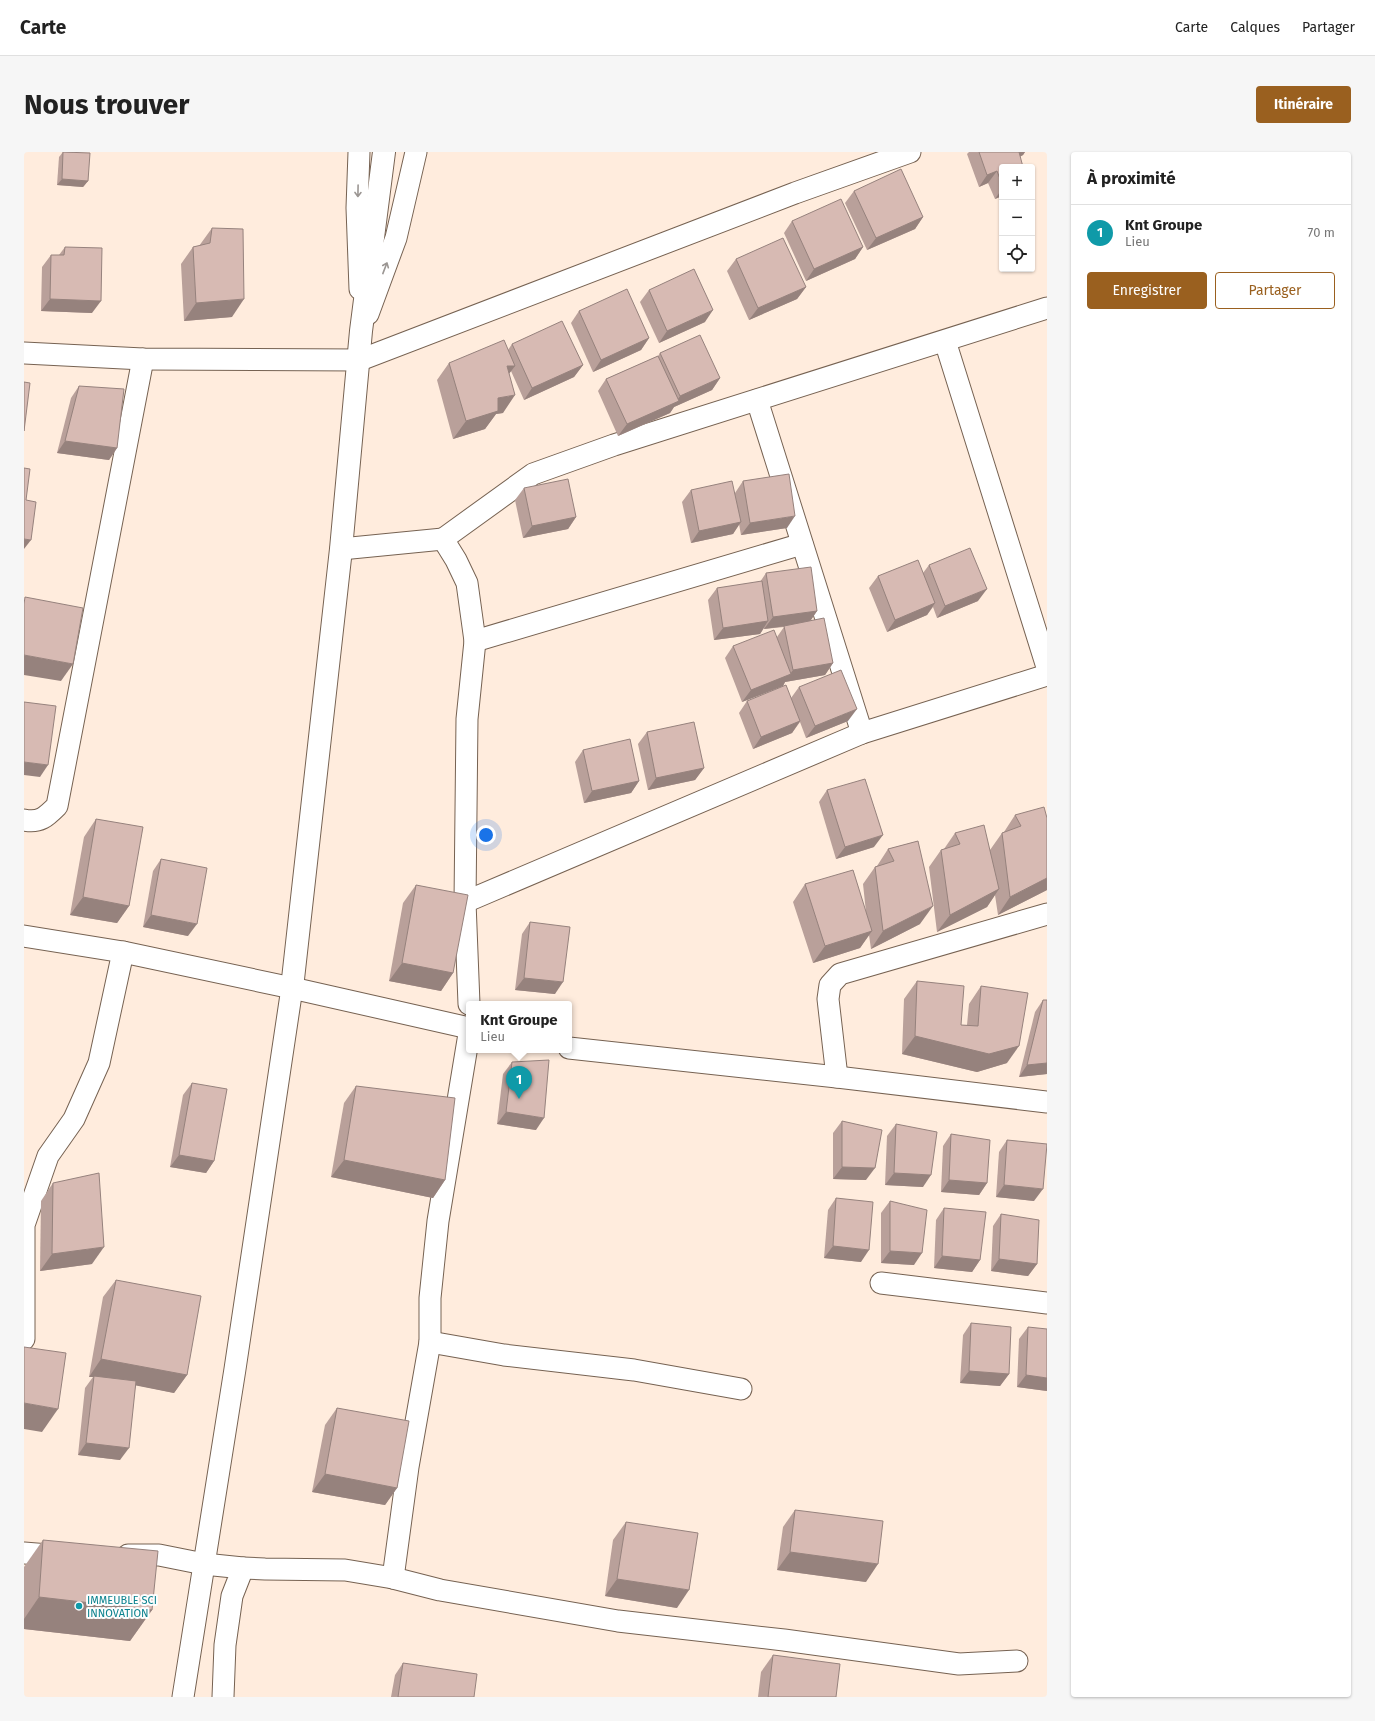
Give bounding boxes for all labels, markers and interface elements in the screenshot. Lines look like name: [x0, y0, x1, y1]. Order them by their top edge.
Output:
text: Carte: [20, 16, 66, 39]
text: Carte: [1175, 19, 1208, 36]
text: Calques: [1230, 19, 1280, 36]
text: Partager: [1302, 19, 1355, 36]
button: Itinéraire: [1256, 86, 1351, 123]
text: Nous trouver: [24, 88, 189, 121]
map controls: [999, 164, 1035, 272]
button: +: [999, 164, 1035, 200]
text: À proximité: [1087, 168, 1176, 189]
one-way arrow: [354, 184, 362, 197]
button: −: [999, 200, 1035, 236]
text: Knt Groupe: [1125, 216, 1202, 234]
text: 1: [1097, 225, 1103, 240]
text: 70 m: [1308, 225, 1335, 240]
text: Lieu: [1125, 234, 1150, 249]
button: locate: [999, 236, 1035, 272]
one-way arrow: [381, 263, 389, 275]
button: Enregistrer: [1087, 272, 1207, 309]
button: Partager: [1215, 272, 1335, 309]
your location: [476, 825, 496, 845]
popup: [466, 1001, 572, 1053]
text: Knt Groupe: [480, 1011, 558, 1029]
text: Lieu: [480, 1029, 505, 1044]
pin: 1: [506, 1066, 532, 1099]
place label: IMMEUBLE SCI INNOVATION: [87, 1594, 157, 1620]
marker: IMMEUBLE SCI INNOVATION: [74, 1601, 84, 1611]

